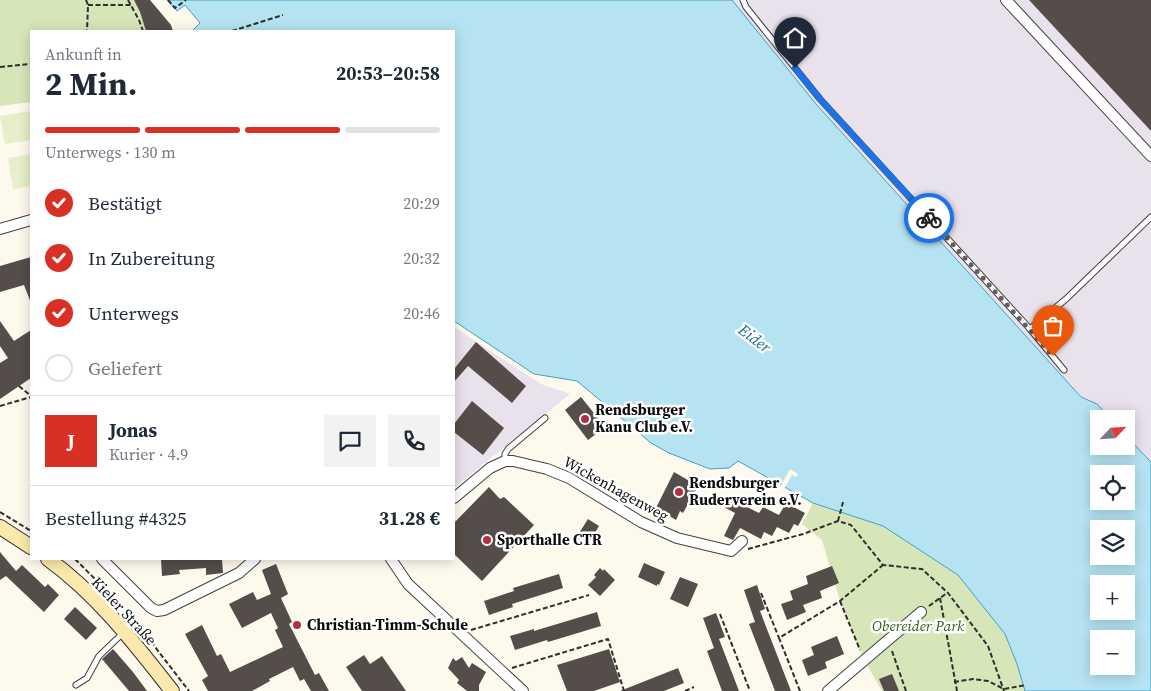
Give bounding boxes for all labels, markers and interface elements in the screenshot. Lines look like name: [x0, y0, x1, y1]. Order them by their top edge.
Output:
pin: [774, 17, 816, 68]
icon: home: [781, 24, 809, 52]
text: Ankunft in: [45, 43, 122, 65]
text: 20:53–20:58: [336, 60, 440, 86]
text: 2 Min.: [45, 62, 137, 106]
text: Unterwegs · 130 m: [45, 141, 176, 163]
icon: check: [45, 189, 73, 217]
text: Bestätigt: [88, 190, 162, 216]
text: 20:29: [403, 192, 440, 214]
courier: [904, 193, 954, 243]
icon: bike: [915, 204, 943, 232]
icon: check: [45, 244, 73, 272]
text: In Zubereitung: [88, 245, 215, 271]
text: 20:32: [403, 247, 440, 269]
icon: check: [45, 299, 73, 327]
text: Unterwegs: [88, 300, 179, 326]
text: 20:46: [403, 302, 440, 324]
pin: [1032, 305, 1074, 356]
icon: bag: [1039, 312, 1067, 340]
water label: Eider: [733, 318, 776, 358]
text: Geliefert: [88, 355, 162, 381]
place label: Rendsburger Kanu Club e.V.: [595, 399, 693, 437]
north arrow: [1090, 410, 1135, 455]
map controls: [1090, 410, 1135, 675]
marker: Rendsburger Kanu Club e.V.: [579, 413, 591, 425]
button: chat: [324, 415, 376, 467]
button: phone: [388, 415, 440, 467]
text: Jonas: [109, 417, 157, 443]
text: J: [67, 428, 75, 454]
text: Kurier · 4.9: [109, 443, 188, 465]
street label: Wickenhagenweg: [560, 451, 673, 526]
button: locate: [1090, 465, 1135, 510]
place label: Rendsburger Ruderverein e.V.: [689, 472, 802, 510]
marker: Rendsburger Ruderverein e.V.: [673, 486, 685, 498]
text: Bestellung #4325: [45, 505, 187, 531]
text: 31.28 €: [379, 505, 440, 531]
button: layers: [1090, 520, 1135, 565]
place label: Sporthalle CTR: [497, 529, 603, 550]
marker: Sporthalle CTR: [481, 534, 493, 546]
street label: Kieler Straße: [87, 572, 162, 650]
button: +: [1090, 575, 1135, 620]
place label: Christian-Timm-Schule: [307, 614, 468, 635]
park label: Obereider Park: [872, 615, 965, 636]
marker: Christian-Timm-Schule: [291, 619, 303, 631]
button: −: [1090, 630, 1135, 675]

